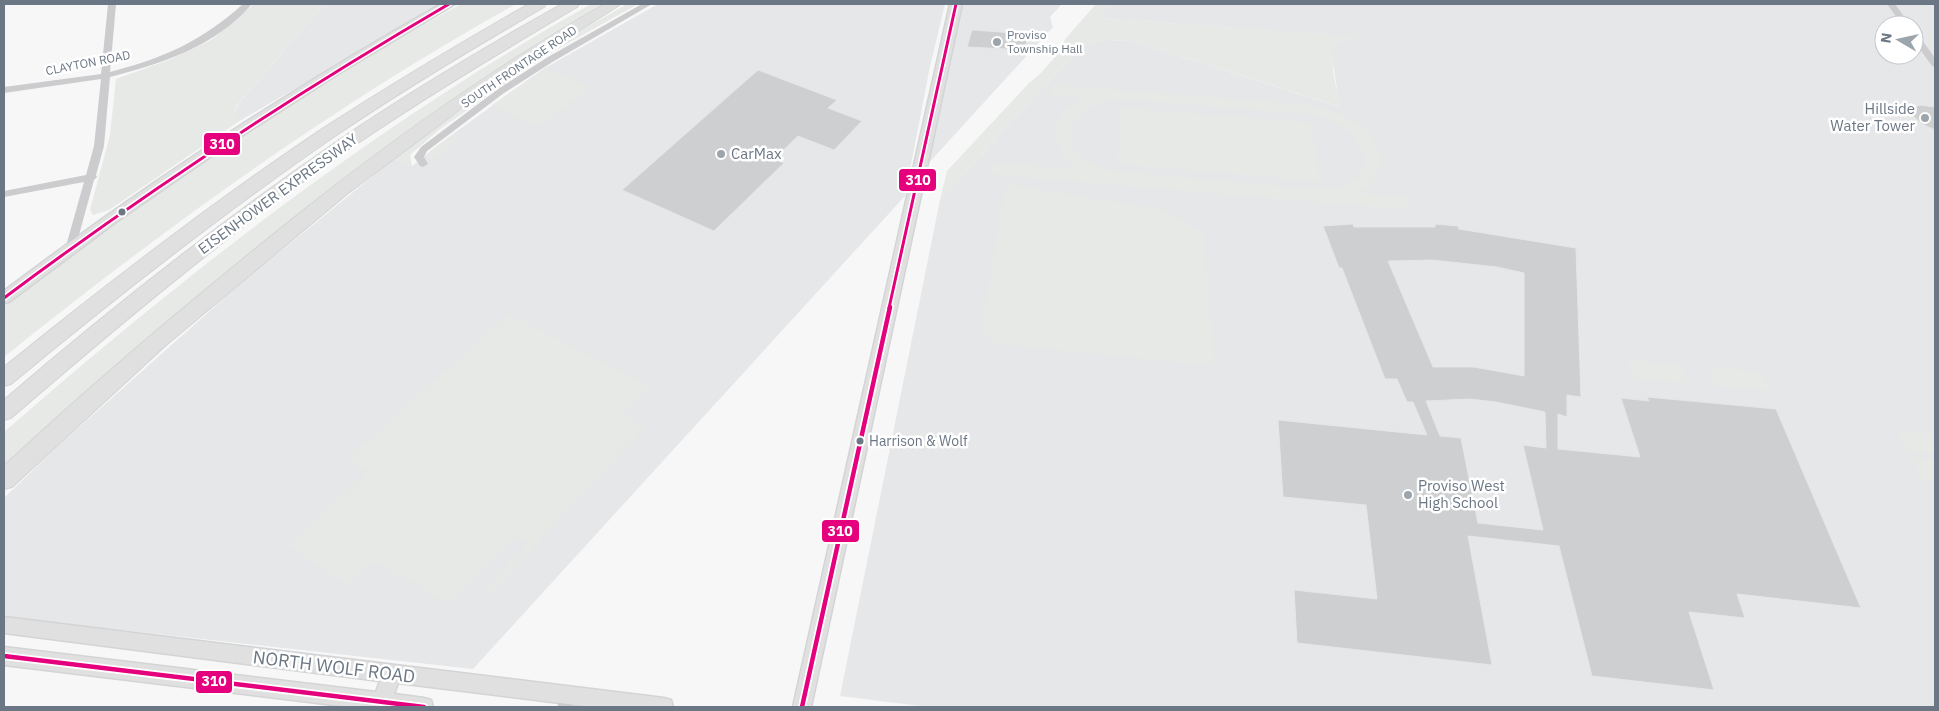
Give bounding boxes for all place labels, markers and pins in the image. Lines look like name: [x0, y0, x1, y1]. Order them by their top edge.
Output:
place label: Proviso Township Hall: [1007, 27, 1083, 56]
marker: Proviso Township Hall: [991, 36, 1003, 48]
place label: Hillside Water Tower: [1830, 99, 1915, 135]
marker: Hillside Water Tower: [1919, 112, 1931, 124]
place label: CarMax: [731, 144, 782, 163]
marker: CarMax: [715, 148, 727, 160]
unlabelled marker: [117, 207, 127, 217]
place label: Harrison & Wolf: [869, 432, 968, 450]
marker: Harrison & Wolf: [855, 436, 865, 446]
place label: Proviso West High School: [1418, 476, 1505, 512]
marker: Proviso West High School: [1402, 489, 1414, 501]

